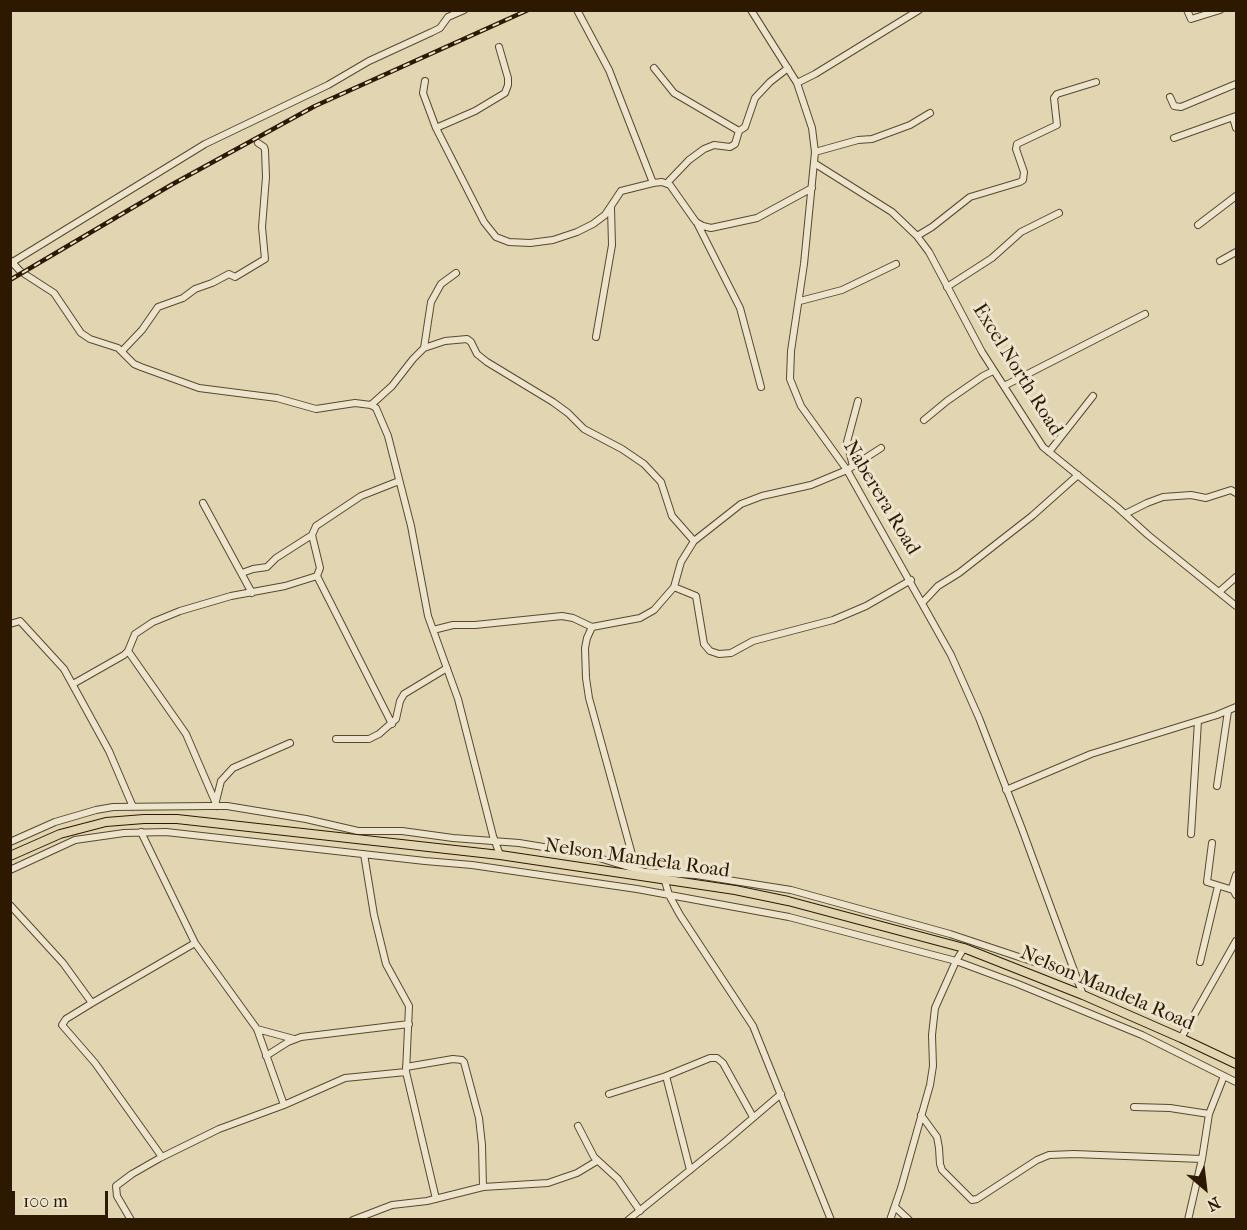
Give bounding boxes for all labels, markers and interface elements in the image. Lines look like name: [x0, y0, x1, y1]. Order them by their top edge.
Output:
street label: Excel North Road: [967, 299, 1067, 441]
street label: Naberera Road: [837, 436, 925, 560]
street label: Nelson Mandela Road: [543, 834, 731, 884]
street label: Nelson Mandela Road: [1016, 941, 1198, 1037]
north arrow: [1175, 1158, 1235, 1218]
scale bar: [15, 1179, 111, 1217]
text: 100 m: [23, 1191, 68, 1212]
text: N: [1204, 1193, 1224, 1216]

